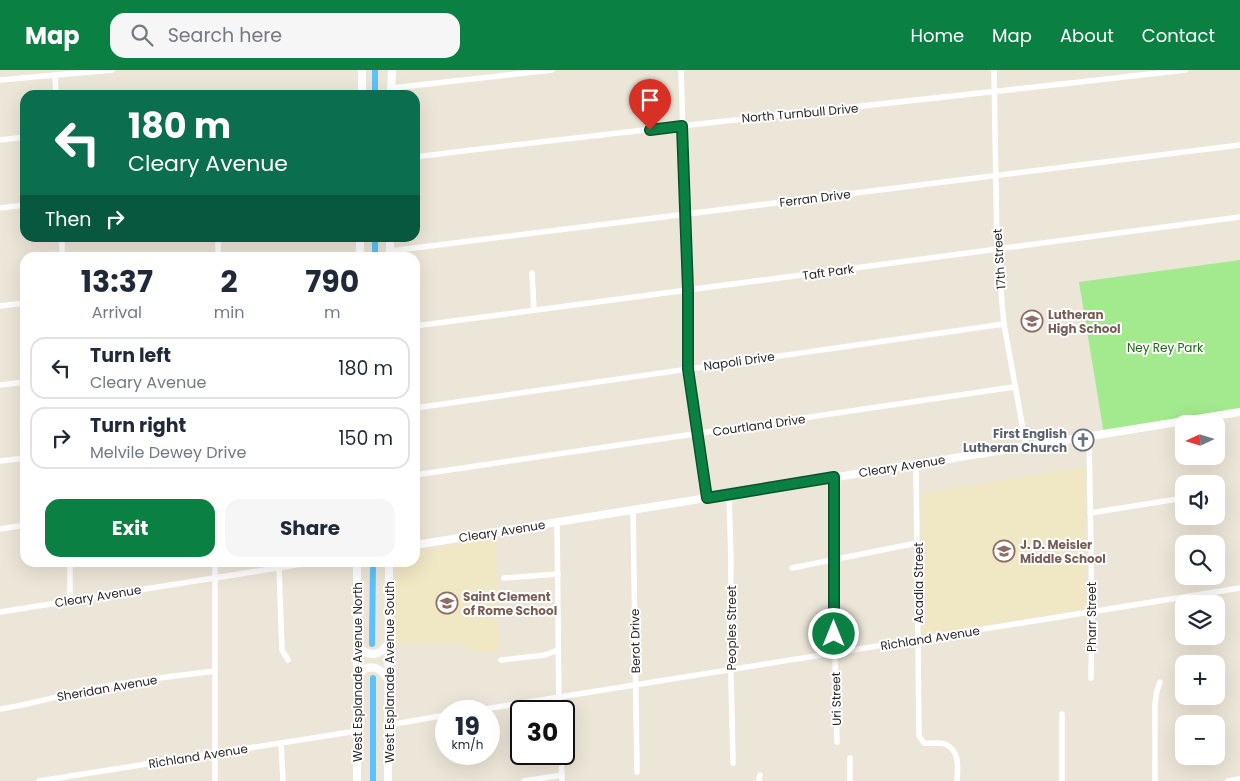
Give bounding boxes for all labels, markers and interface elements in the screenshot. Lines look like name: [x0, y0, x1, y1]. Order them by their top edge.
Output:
search box: [110, 13, 460, 58]
text: Map: [25, 19, 80, 52]
icon: search: [128, 21, 156, 49]
text: Search here: [168, 22, 282, 49]
text: Home: [910, 23, 964, 48]
text: Map: [992, 23, 1032, 48]
text: About: [1060, 23, 1114, 48]
text: Contact: [1142, 23, 1215, 48]
pin: [629, 79, 671, 130]
icon: arrive: [636, 86, 664, 114]
street label: North Turnbull Drive: [741, 99, 859, 127]
text: 180 m: [128, 101, 231, 150]
icon: left: [45, 110, 110, 175]
text: Cleary Avenue: [128, 148, 288, 179]
street label: Ferran Drive: [778, 185, 852, 211]
icon: right: [101, 205, 129, 233]
text: Then: [45, 206, 91, 233]
street label: 17th Street: [988, 228, 1010, 290]
text: 13:37: [81, 260, 153, 303]
text: 2: [220, 260, 238, 303]
text: 790: [305, 260, 359, 303]
street label: Taft Park: [801, 260, 856, 284]
text: Arrival: [92, 301, 142, 324]
text: min: [214, 301, 244, 324]
text: m: [324, 301, 340, 324]
place label: Lutheran High School: [1048, 306, 1121, 337]
school or university icon: Lutheran High School: [1020, 309, 1044, 333]
park label: Ney Rey Park: [1127, 339, 1204, 356]
text: Turn left: [90, 342, 171, 369]
street label: Napoli Drive: [702, 348, 776, 374]
icon: left: [47, 354, 75, 382]
text: 180 m: [338, 355, 393, 382]
text: Cleary Avenue: [90, 371, 206, 394]
street label: Courtland Drive: [711, 410, 807, 440]
text: Turn right: [90, 412, 186, 439]
north arrow: [1175, 415, 1225, 465]
map controls: [1175, 415, 1225, 765]
icon: right: [47, 424, 75, 452]
text: 150 m: [338, 425, 393, 452]
place label: First English Lutheran Church: [963, 425, 1067, 456]
church icon: First English Lutheran Church: [1071, 428, 1095, 452]
text: Melvile Dewey Drive: [90, 441, 246, 464]
street label: Cleary Avenue: [858, 451, 946, 481]
button: sound: [1175, 475, 1225, 525]
button: Exit: [45, 499, 215, 557]
button: Share: [225, 499, 395, 557]
street label: Cleary Avenue: [458, 516, 546, 546]
button: search: [1175, 535, 1225, 585]
place label: J. D. Meisler Middle School: [1020, 536, 1106, 567]
school or university icon: J. D. Meisler Middle School: [992, 539, 1016, 563]
street label: Acadia Street: [910, 542, 927, 624]
street label: Cleary Avenue: [54, 581, 142, 611]
street label: West Esplanade Avenue South: [381, 581, 398, 763]
street label: West Esplanade Avenue North: [349, 582, 366, 762]
street label: Pharr Street: [1083, 582, 1100, 652]
street label: Peoples Street: [723, 585, 740, 671]
place label: Saint Clement of Rome School: [463, 588, 557, 619]
school or university icon: Saint Clement of Rome School: [435, 591, 459, 615]
button: layers: [1175, 595, 1225, 645]
position arrow: [807, 607, 859, 659]
street label: Berot Drive: [626, 609, 644, 673]
street label: Richland Avenue: [879, 622, 981, 654]
button: +: [1175, 655, 1225, 705]
street label: Sheridan Avenue: [55, 671, 159, 705]
street label: Uri Street: [827, 672, 845, 726]
speed limit sign: 30: [510, 700, 575, 765]
text: 19: [455, 709, 480, 744]
button: −: [1175, 715, 1225, 765]
text: km/h: [452, 736, 483, 753]
street label: Richland Avenue: [147, 740, 249, 772]

